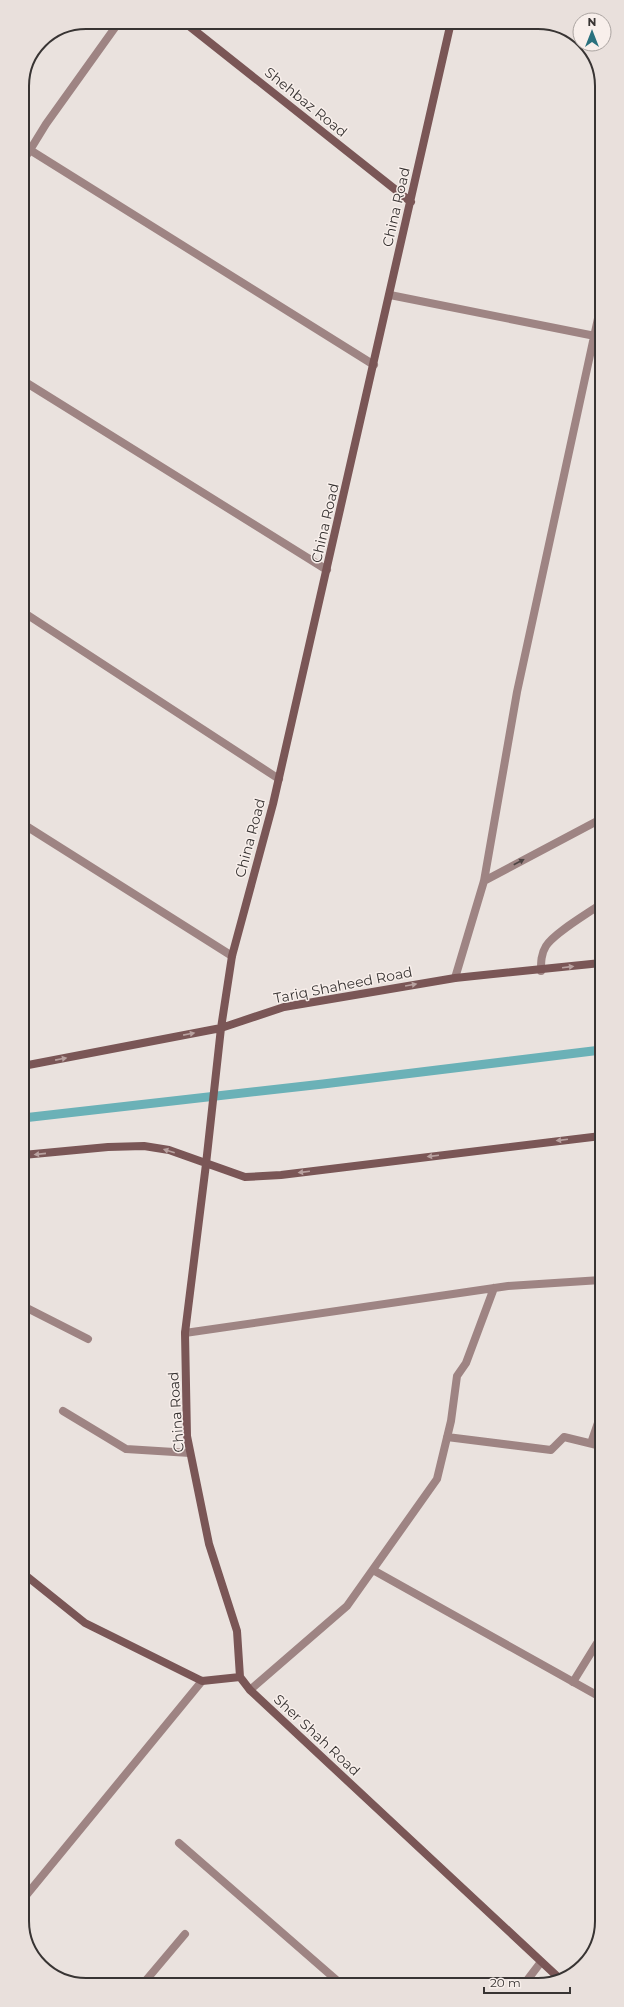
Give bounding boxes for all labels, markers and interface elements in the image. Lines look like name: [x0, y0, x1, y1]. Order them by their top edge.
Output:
north arrow: [572, 12, 612, 52]
text: N: [588, 15, 596, 29]
street label: Shehbaz Road: [261, 63, 351, 141]
street label: China Road: [378, 165, 414, 249]
street label: China Road: [307, 481, 343, 565]
street label: China Road: [231, 796, 269, 880]
one-way arrow: [513, 859, 525, 866]
street label: Tariq Shaheed Road: [272, 963, 414, 1007]
one-way arrow: [562, 964, 574, 971]
one-way arrow: [405, 982, 417, 988]
one-way arrow: [183, 1031, 195, 1037]
one-way arrow: [55, 1056, 68, 1062]
one-way arrow: [556, 1137, 568, 1144]
one-way arrow: [163, 1148, 175, 1154]
one-way arrow: [34, 1150, 46, 1157]
one-way arrow: [427, 1153, 439, 1159]
one-way arrow: [298, 1169, 310, 1175]
street label: China Road: [164, 1371, 188, 1453]
street label: Sher Shah Road: [270, 1690, 364, 1780]
scale bar: [484, 1969, 570, 1995]
text: 20 m: [490, 1975, 521, 1990]

